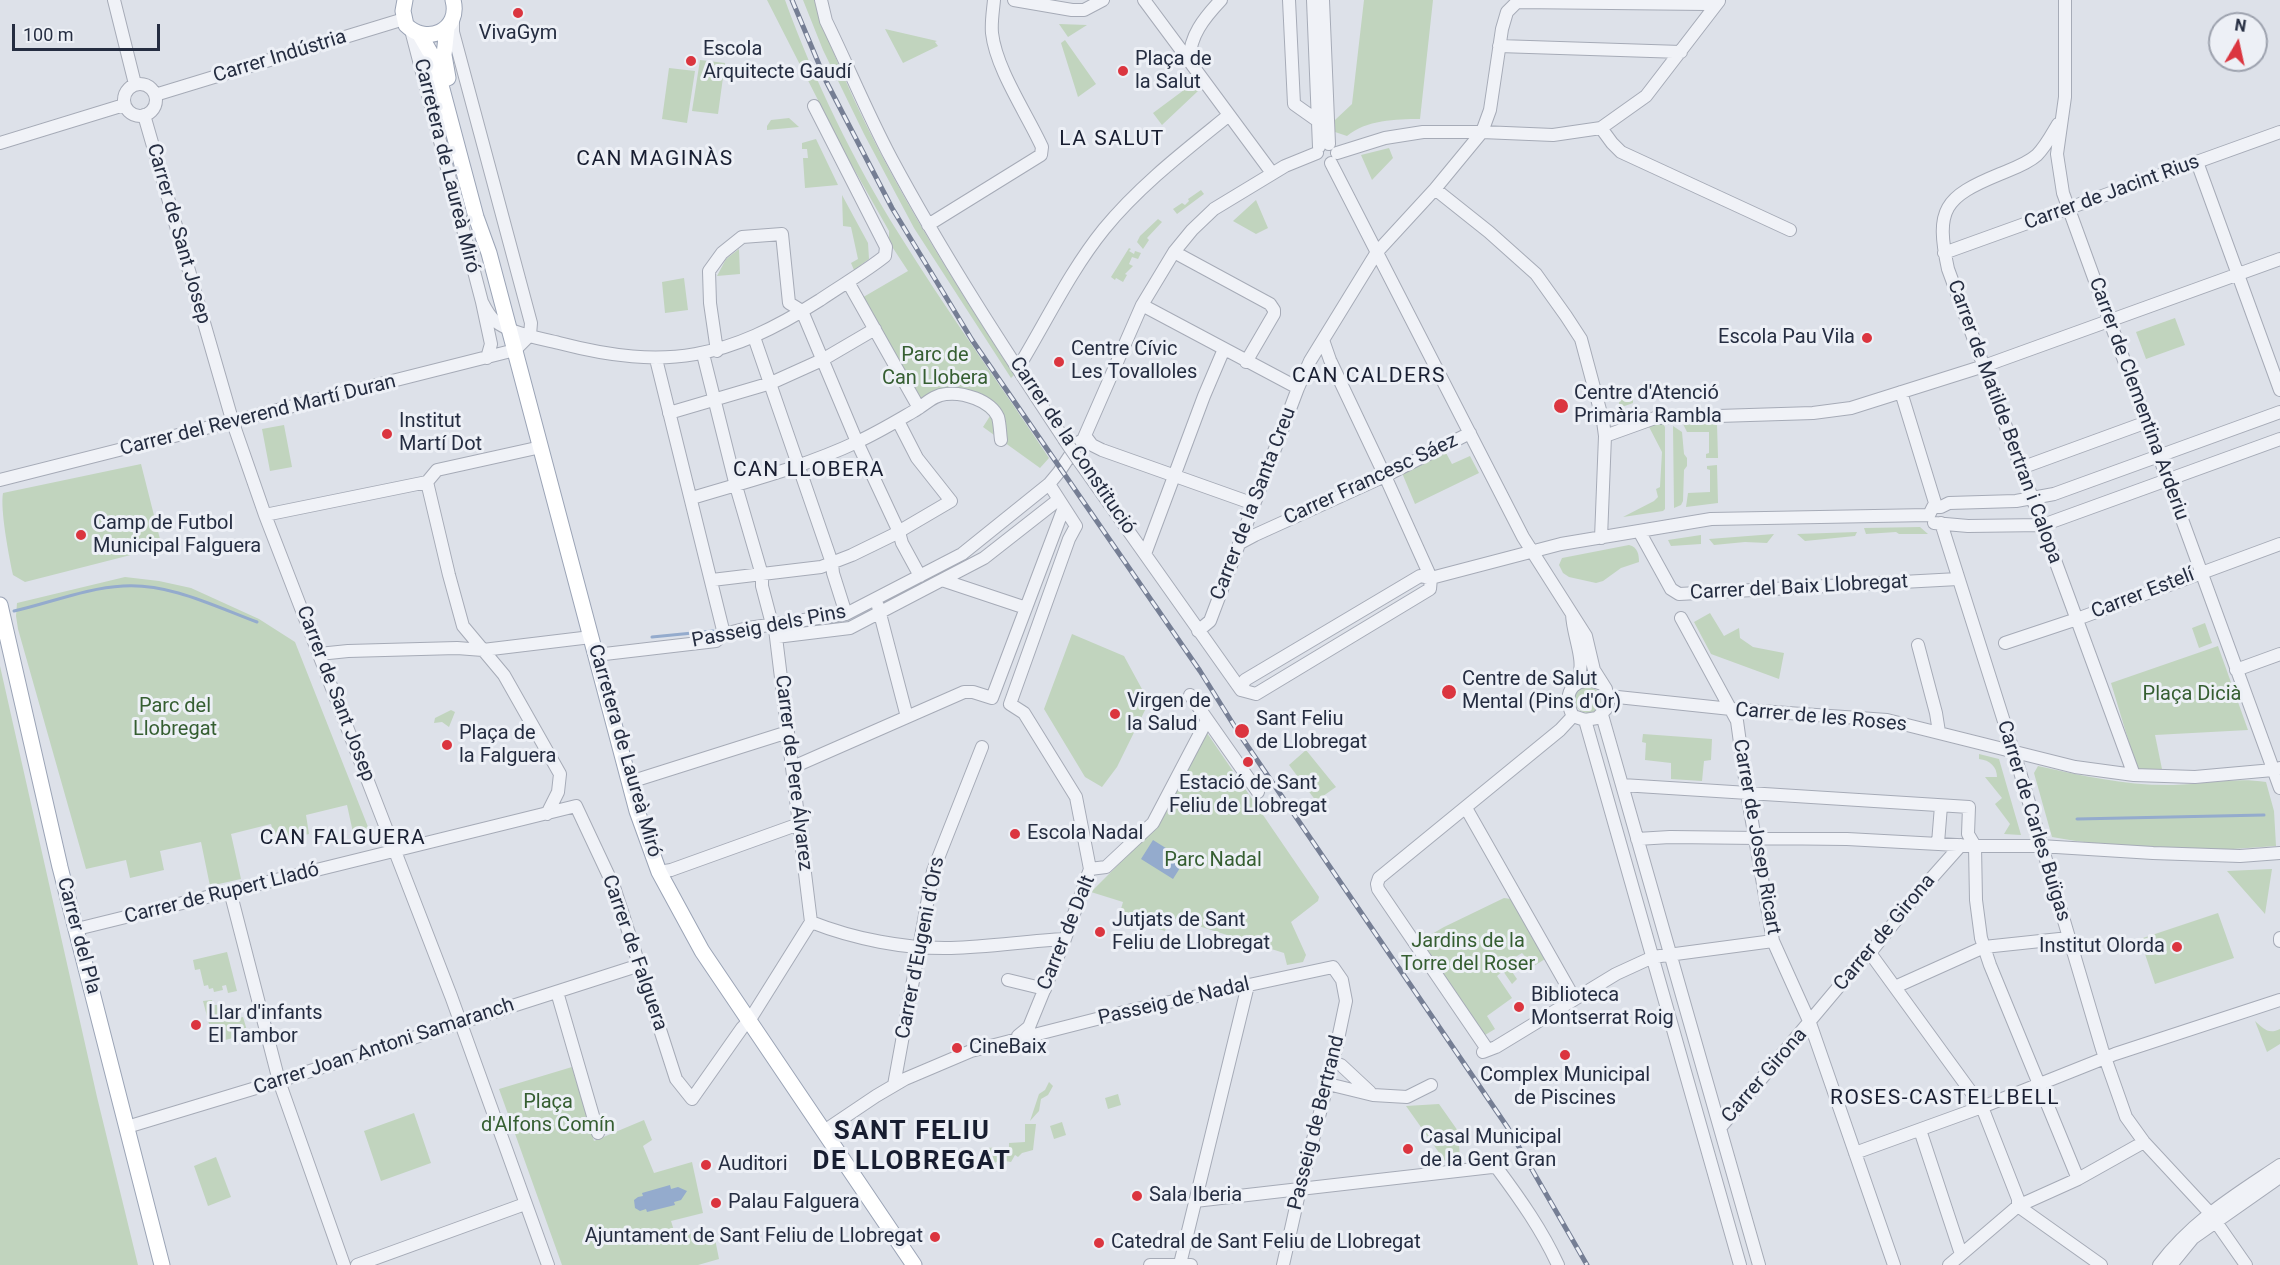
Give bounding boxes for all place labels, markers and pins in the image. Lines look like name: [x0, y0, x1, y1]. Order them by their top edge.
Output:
marker: VivaGym: [511, 6, 525, 20]
place label: VivaGym: [479, 22, 557, 46]
place label: Escola Arquitecte Gaudí: [703, 38, 851, 85]
place label: Plaça de la Salut: [1135, 48, 1212, 95]
marker: Escola Arquitecte Gaudí: [684, 54, 698, 68]
marker: Plaça de la Salut: [1116, 64, 1130, 78]
place label: Escola Pau Vila: [1718, 326, 1855, 350]
marker: Escola Pau Vila: [1860, 331, 1874, 345]
place label: Centre Cívic Les Tovalloles: [1071, 338, 1197, 385]
marker: Centre Cívic Les Tovalloles: [1052, 355, 1066, 369]
place label: Centre d'Atenció Primària Rambla: [1574, 382, 1722, 429]
marker: Centre d'Atenció Primària Rambla: [1552, 397, 1570, 415]
place label: Institut Martí Dot: [399, 410, 482, 457]
marker: Institut Martí Dot: [380, 427, 394, 441]
place label: Camp de Futbol Municipal Falguera: [93, 512, 261, 559]
marker: Camp de Futbol Municipal Falguera: [74, 528, 88, 542]
place label: Centre de Salut Mental (Pins d'Or): [1462, 668, 1621, 715]
marker: Centre de Salut Mental (Pins d'Or): [1440, 683, 1458, 701]
place label: Virgen de la Salud: [1127, 690, 1211, 737]
marker: Virgen de la Salud: [1108, 707, 1122, 721]
place label: Sant Feliu de Llobregat: [1256, 708, 1367, 755]
place label: Plaça de la Falguera: [459, 722, 556, 769]
marker: Sant Feliu de Llobregat: [1233, 722, 1251, 740]
marker: Plaça de la Falguera: [440, 738, 454, 752]
marker: Estació de Sant Feliu de Llobregat: [1241, 755, 1255, 769]
place label: Estació de Sant Feliu de Llobregat: [1169, 772, 1327, 819]
place label: Escola Nadal: [1027, 822, 1143, 846]
marker: Escola Nadal: [1008, 827, 1022, 841]
place label: Jutjats de Sant Feliu de Llobregat: [1112, 909, 1270, 956]
marker: Jutjats de Sant Feliu de Llobregat: [1093, 925, 1107, 939]
place label: Institut Olorda: [2039, 935, 2165, 959]
marker: Institut Olorda: [2170, 940, 2184, 954]
place label: Biblioteca Montserrat Roig: [1531, 984, 1674, 1031]
marker: Biblioteca Montserrat Roig: [1512, 1000, 1526, 1014]
place label: Llar d'infants El Tambor: [208, 1002, 323, 1049]
marker: Llar d'infants El Tambor: [189, 1018, 203, 1032]
place label: CineBaix: [969, 1036, 1047, 1060]
marker: CineBaix: [950, 1041, 964, 1055]
marker: Complex Municipal de Piscines: [1558, 1048, 1572, 1062]
place label: Complex Municipal de Piscines: [1480, 1064, 1650, 1111]
place label: Casal Municipal de la Gent Gran: [1420, 1126, 1562, 1173]
marker: Casal Municipal de la Gent Gran: [1401, 1142, 1415, 1156]
place label: Auditori: [718, 1153, 788, 1177]
marker: Auditori: [699, 1158, 713, 1172]
place label: Sala Iberia: [1149, 1184, 1242, 1208]
marker: Sala Iberia: [1130, 1189, 1144, 1203]
place label: Palau Falguera: [728, 1191, 860, 1215]
marker: Palau Falguera: [709, 1196, 723, 1210]
place label: Ajuntament de Sant Feliu de Llobregat: [585, 1225, 923, 1249]
marker: Ajuntament de Sant Feliu de Llobregat: [928, 1230, 942, 1244]
place label: Catedral de Sant Feliu de Llobregat: [1111, 1231, 1421, 1255]
marker: Catedral de Sant Feliu de Llobregat: [1092, 1236, 1106, 1250]

